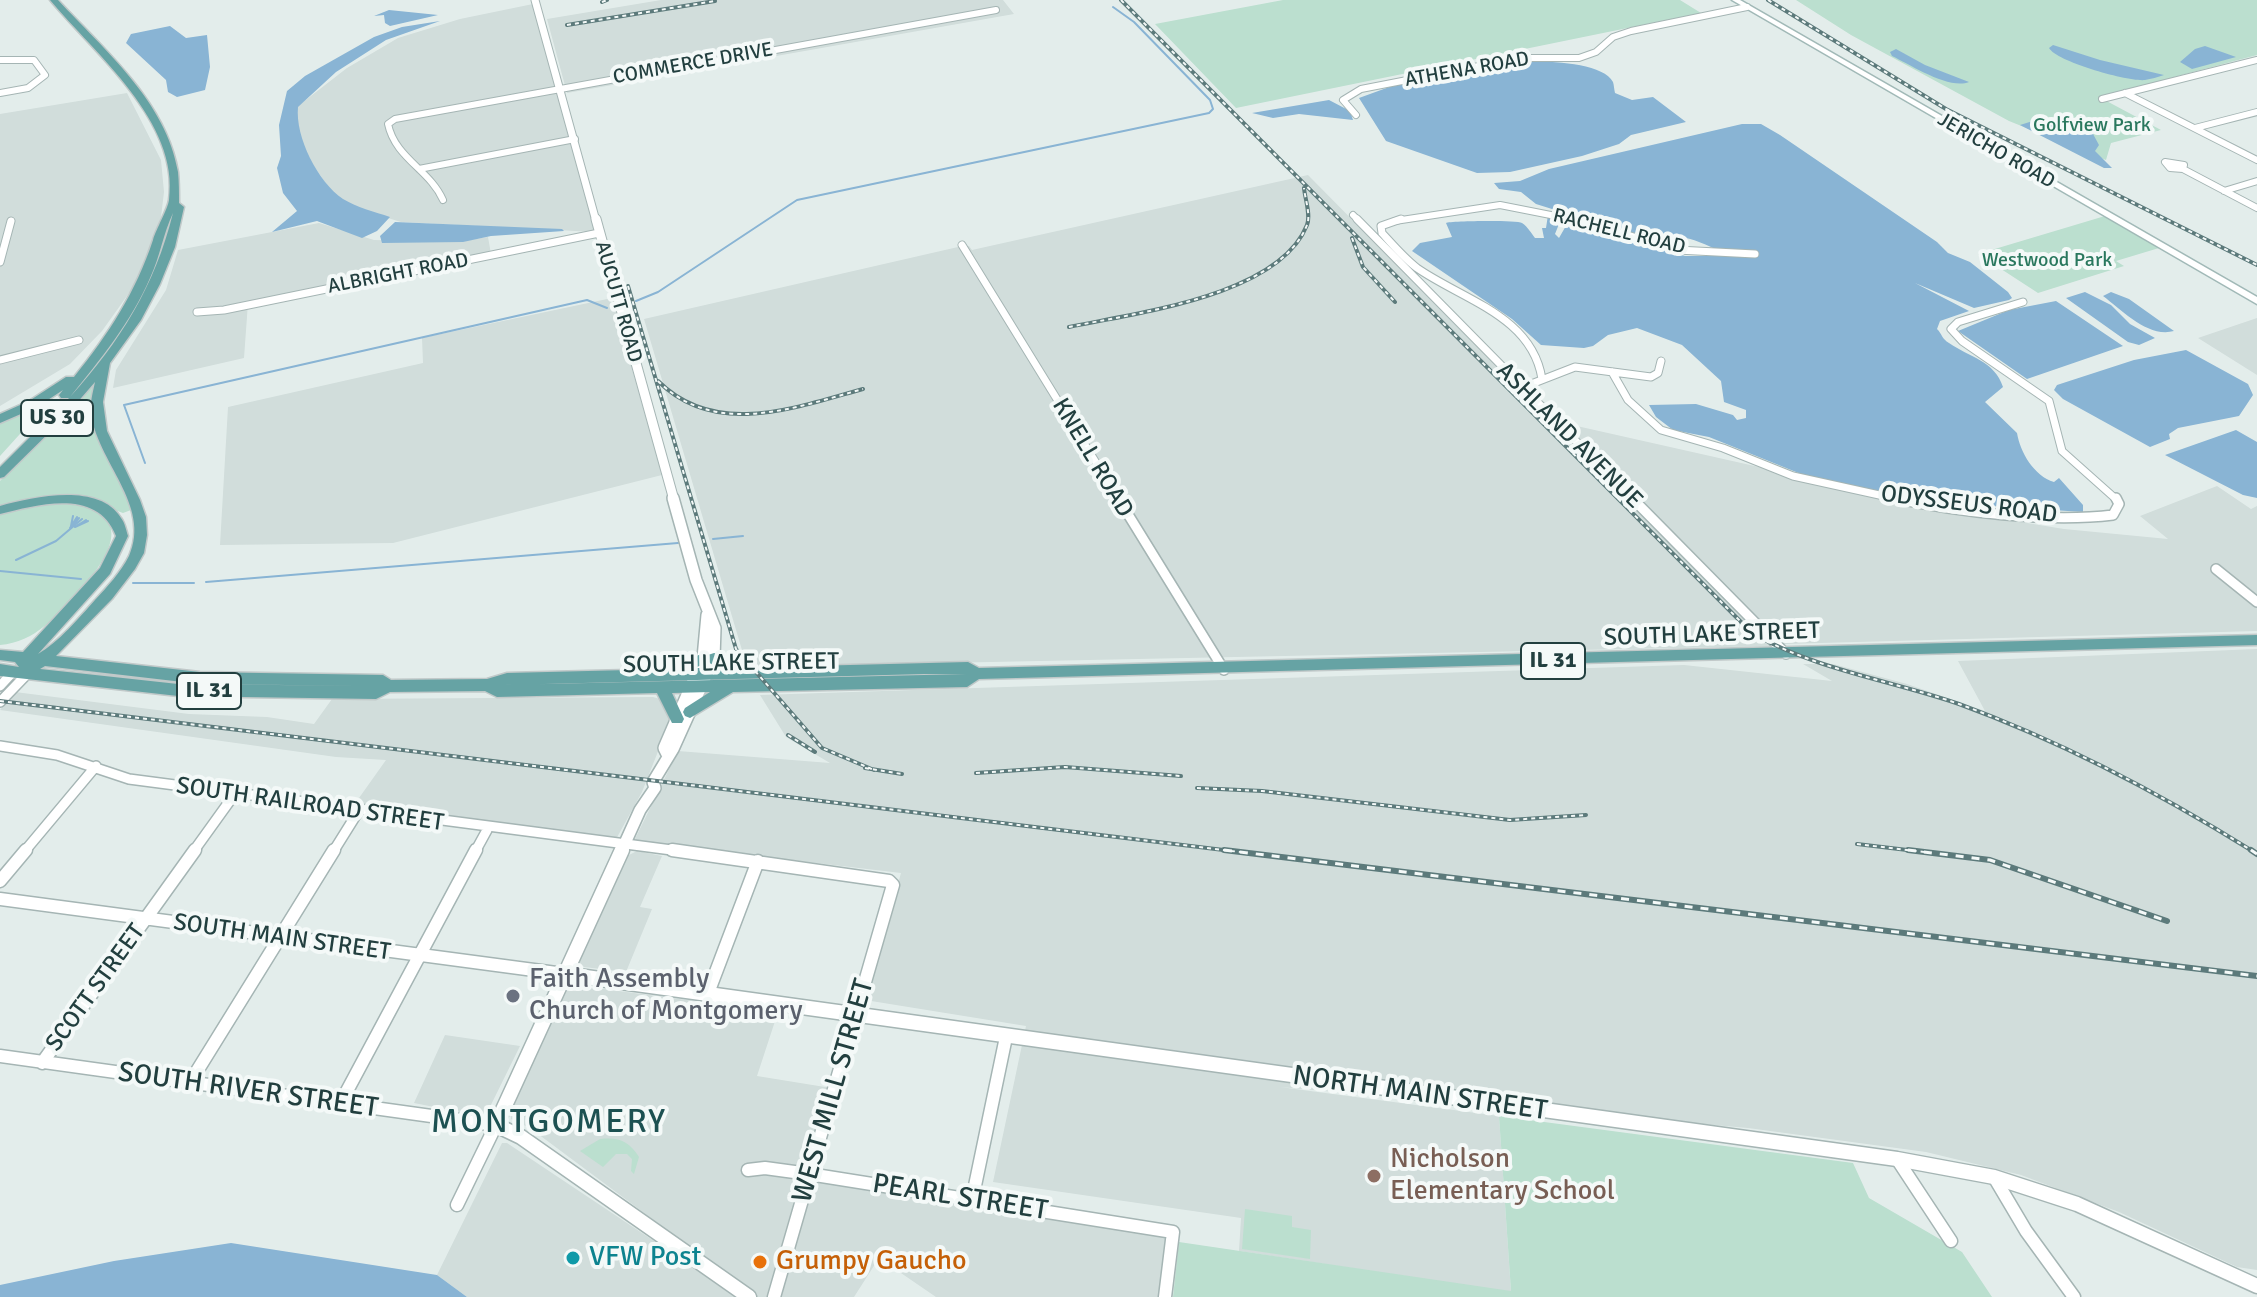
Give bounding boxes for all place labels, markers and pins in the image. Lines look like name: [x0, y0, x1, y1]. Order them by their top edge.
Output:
place label: Faith Assembly Church of Montgomery: [529, 963, 803, 1029]
marker: Faith Assembly Church of Montgomery: [504, 987, 522, 1005]
place label: Nicholson Elementary School: [1390, 1143, 1615, 1209]
marker: Nicholson Elementary School: [1365, 1167, 1383, 1185]
place label: VFW Post: [589, 1241, 701, 1275]
place label: Grumpy Gaucho: [776, 1245, 966, 1279]
marker: VFW Post: [564, 1249, 582, 1267]
marker: Grumpy Gaucho: [751, 1253, 769, 1271]

